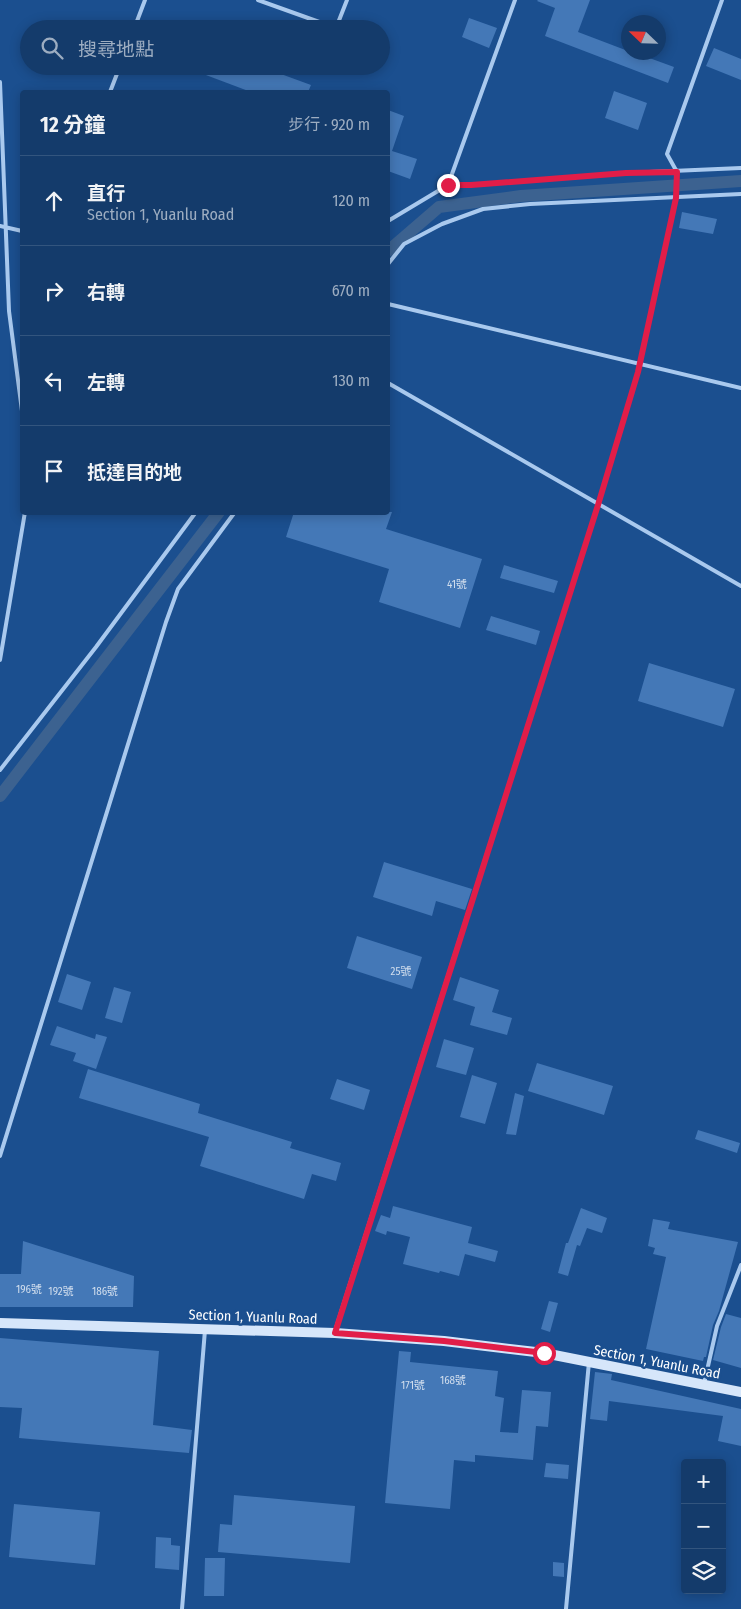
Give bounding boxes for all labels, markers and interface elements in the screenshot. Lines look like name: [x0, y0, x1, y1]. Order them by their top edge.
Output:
north arrow: [621, 15, 666, 60]
search box: [20, 20, 390, 75]
icon: search: [38, 34, 66, 62]
text: 搜尋地點: [78, 38, 154, 61]
text: 12 分鐘: [40, 112, 105, 138]
text: 步行 · 920 m: [288, 115, 370, 134]
route end: [437, 174, 460, 197]
text: 直行: [87, 182, 125, 205]
icon: ahead: [40, 187, 68, 215]
text: 120 m: [332, 191, 370, 210]
text: Section 1, Yuanlu Road: [87, 205, 234, 224]
icon: right: [40, 277, 68, 305]
text: 右轉: [87, 281, 125, 304]
text: 670 m: [332, 281, 370, 300]
icon: left: [40, 367, 68, 395]
text: 左轉: [87, 371, 125, 394]
text: 130 m: [332, 371, 370, 390]
icon: arrive: [40, 457, 68, 485]
text: 抵達目的地: [87, 461, 182, 484]
house number: 41號: [447, 578, 467, 591]
house number: 25號: [391, 965, 411, 978]
house number: 196號: [16, 1283, 42, 1296]
house number: 192號: [48, 1285, 74, 1298]
house number: 186號: [92, 1285, 118, 1298]
street label: Section 1, Yuanlu Road: [188, 1306, 318, 1328]
street label: Section 1, Yuanlu Road: [592, 1341, 722, 1383]
route start: [533, 1342, 556, 1365]
house number: 168號: [440, 1374, 466, 1387]
house number: 171號: [401, 1379, 425, 1392]
map controls: [681, 1459, 726, 1594]
button: +: [681, 1459, 726, 1504]
button: −: [681, 1504, 726, 1549]
button: layers: [681, 1549, 726, 1594]

